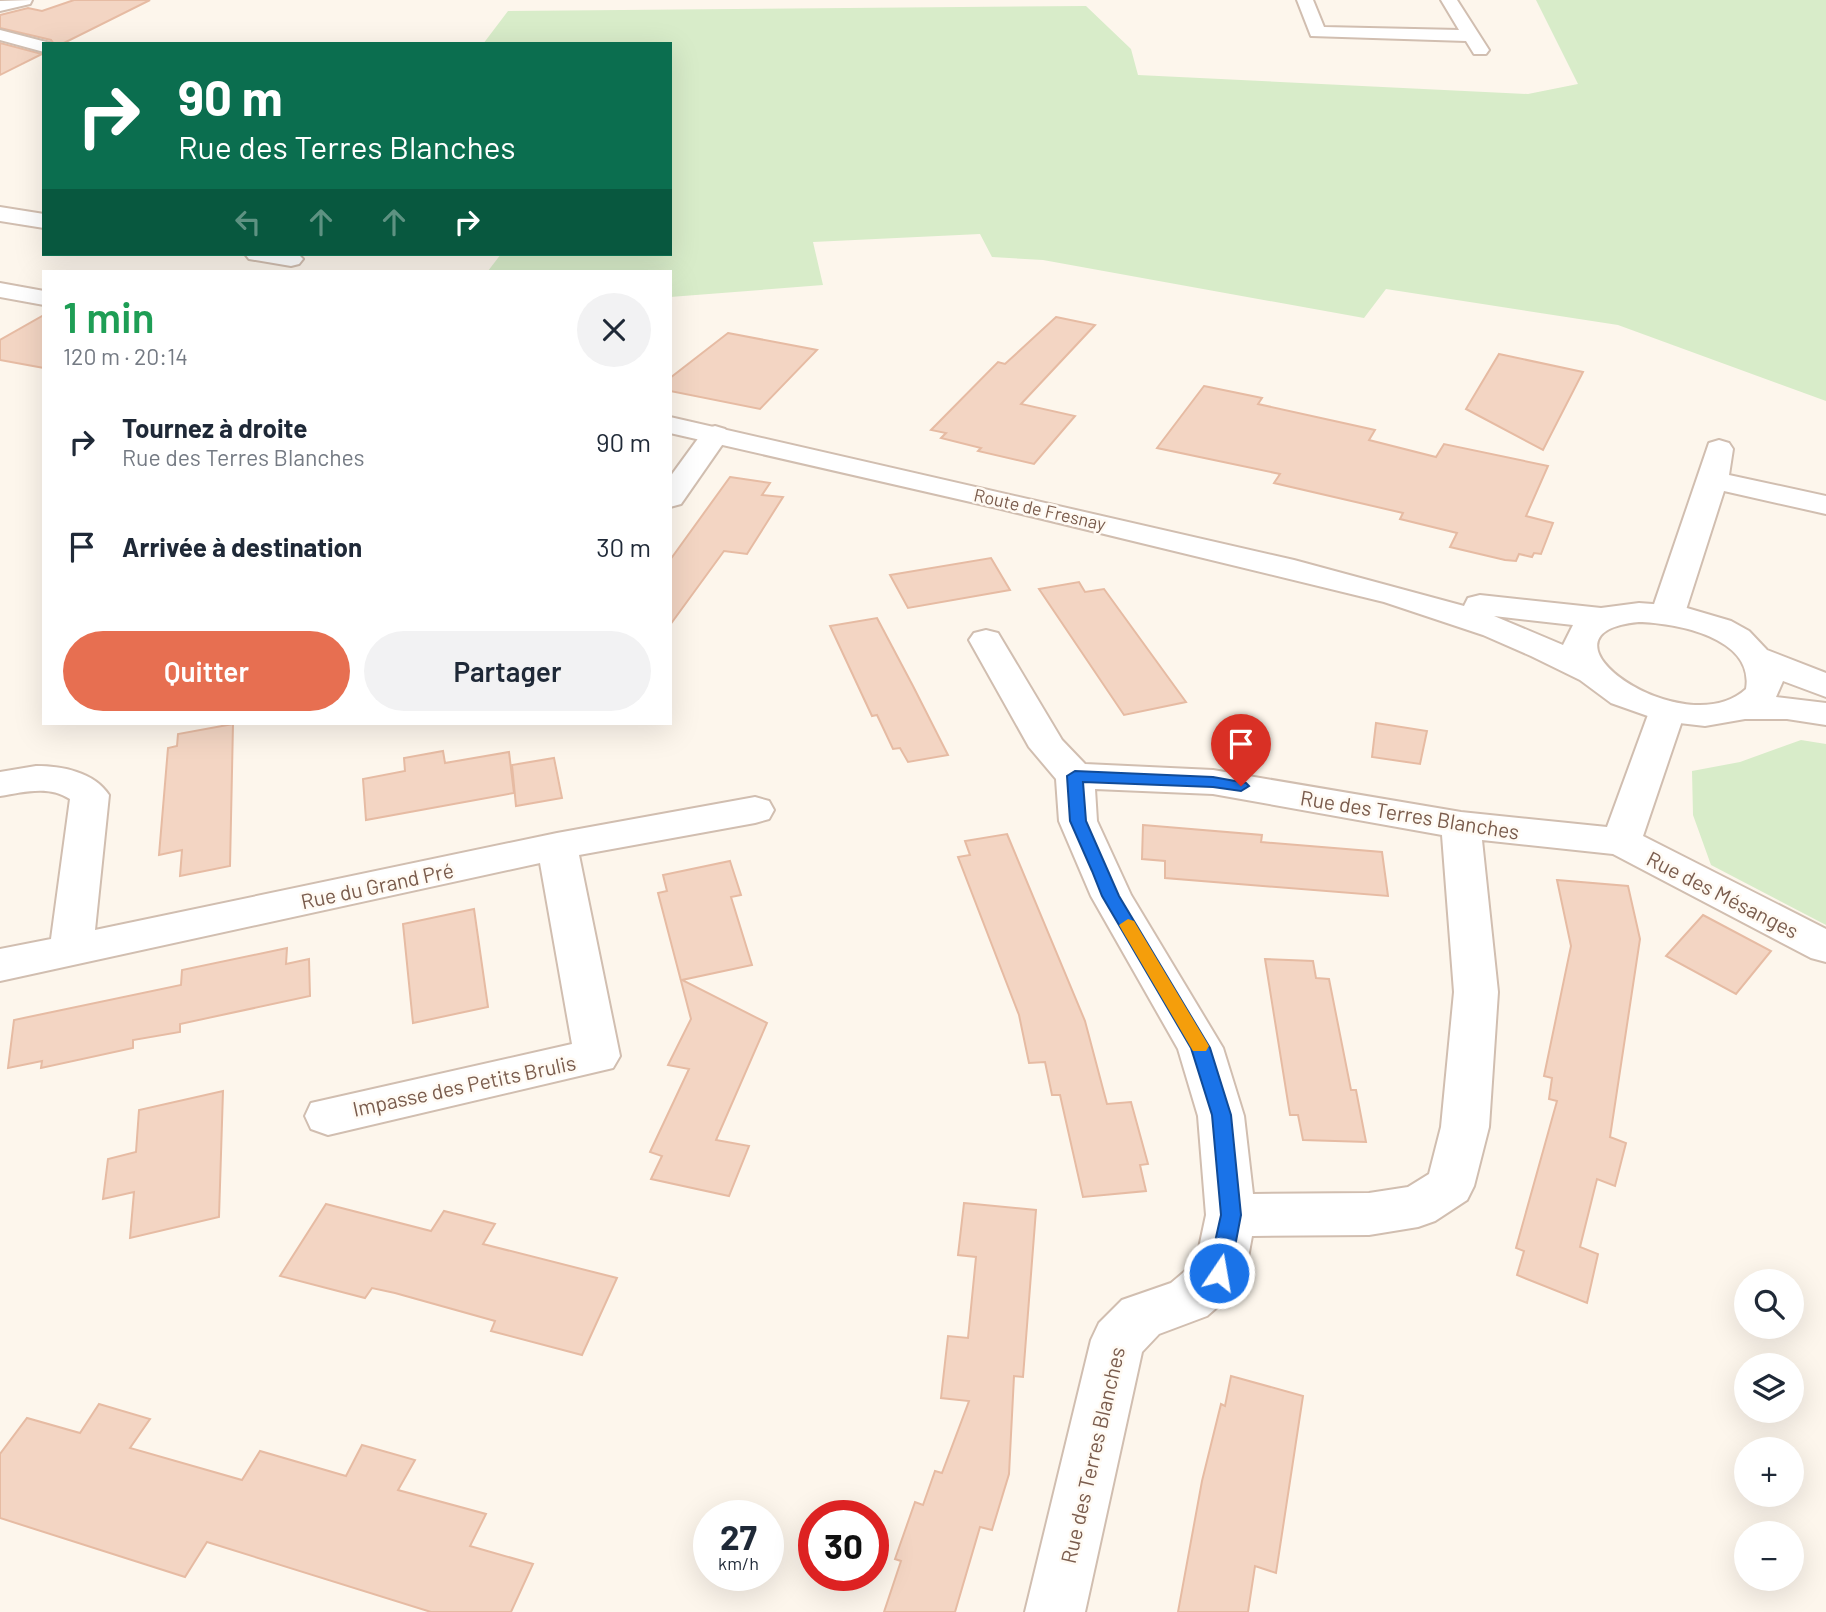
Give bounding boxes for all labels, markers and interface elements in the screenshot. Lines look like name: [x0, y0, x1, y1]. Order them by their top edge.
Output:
text: 90 m: [178, 67, 283, 126]
icon: right: [63, 70, 154, 161]
text: Rue des Terres Blanches: [178, 127, 516, 165]
icon: left: [229, 203, 267, 241]
icon: ahead: [302, 203, 340, 241]
icon: ahead: [375, 203, 413, 241]
icon: right: [448, 203, 486, 241]
text: 1 min: [63, 291, 155, 341]
button: close: [577, 293, 651, 367]
text: 120 m · 20:14: [63, 342, 188, 370]
text: Tournez à droite: [122, 412, 307, 443]
icon: right: [63, 423, 101, 461]
text: 90 m: [596, 426, 651, 457]
text: Rue des Terres Blanches: [122, 443, 365, 471]
street label: Route de Fresnay: [972, 483, 1108, 535]
icon: arrive: [63, 528, 101, 566]
text: Arrivée à destination: [122, 531, 362, 562]
text: 30 m: [596, 531, 651, 562]
button: Quitter: [63, 631, 350, 711]
button: Partager: [364, 631, 651, 711]
pin: [1211, 714, 1271, 786]
icon: arrive: [1222, 725, 1260, 763]
street label: Rue des Terres Blanches: [1299, 784, 1521, 844]
street label: Rue des Mésanges: [1643, 845, 1803, 943]
street label: Rue du Grand Pré: [298, 857, 456, 913]
street label: Impasse des Petits Brulis: [350, 1049, 578, 1121]
position arrow: [1182, 1236, 1256, 1310]
map controls: [1734, 1269, 1804, 1591]
button: search: [1734, 1269, 1804, 1339]
street label: Rue des Terres Blanches: [1055, 1344, 1129, 1566]
button: layers: [1734, 1353, 1804, 1423]
button: +: [1734, 1437, 1804, 1507]
speed limit sign: 30: [798, 1500, 889, 1591]
text: 27: [720, 1515, 757, 1557]
button: −: [1734, 1521, 1804, 1591]
text: km/h: [718, 1552, 759, 1574]

